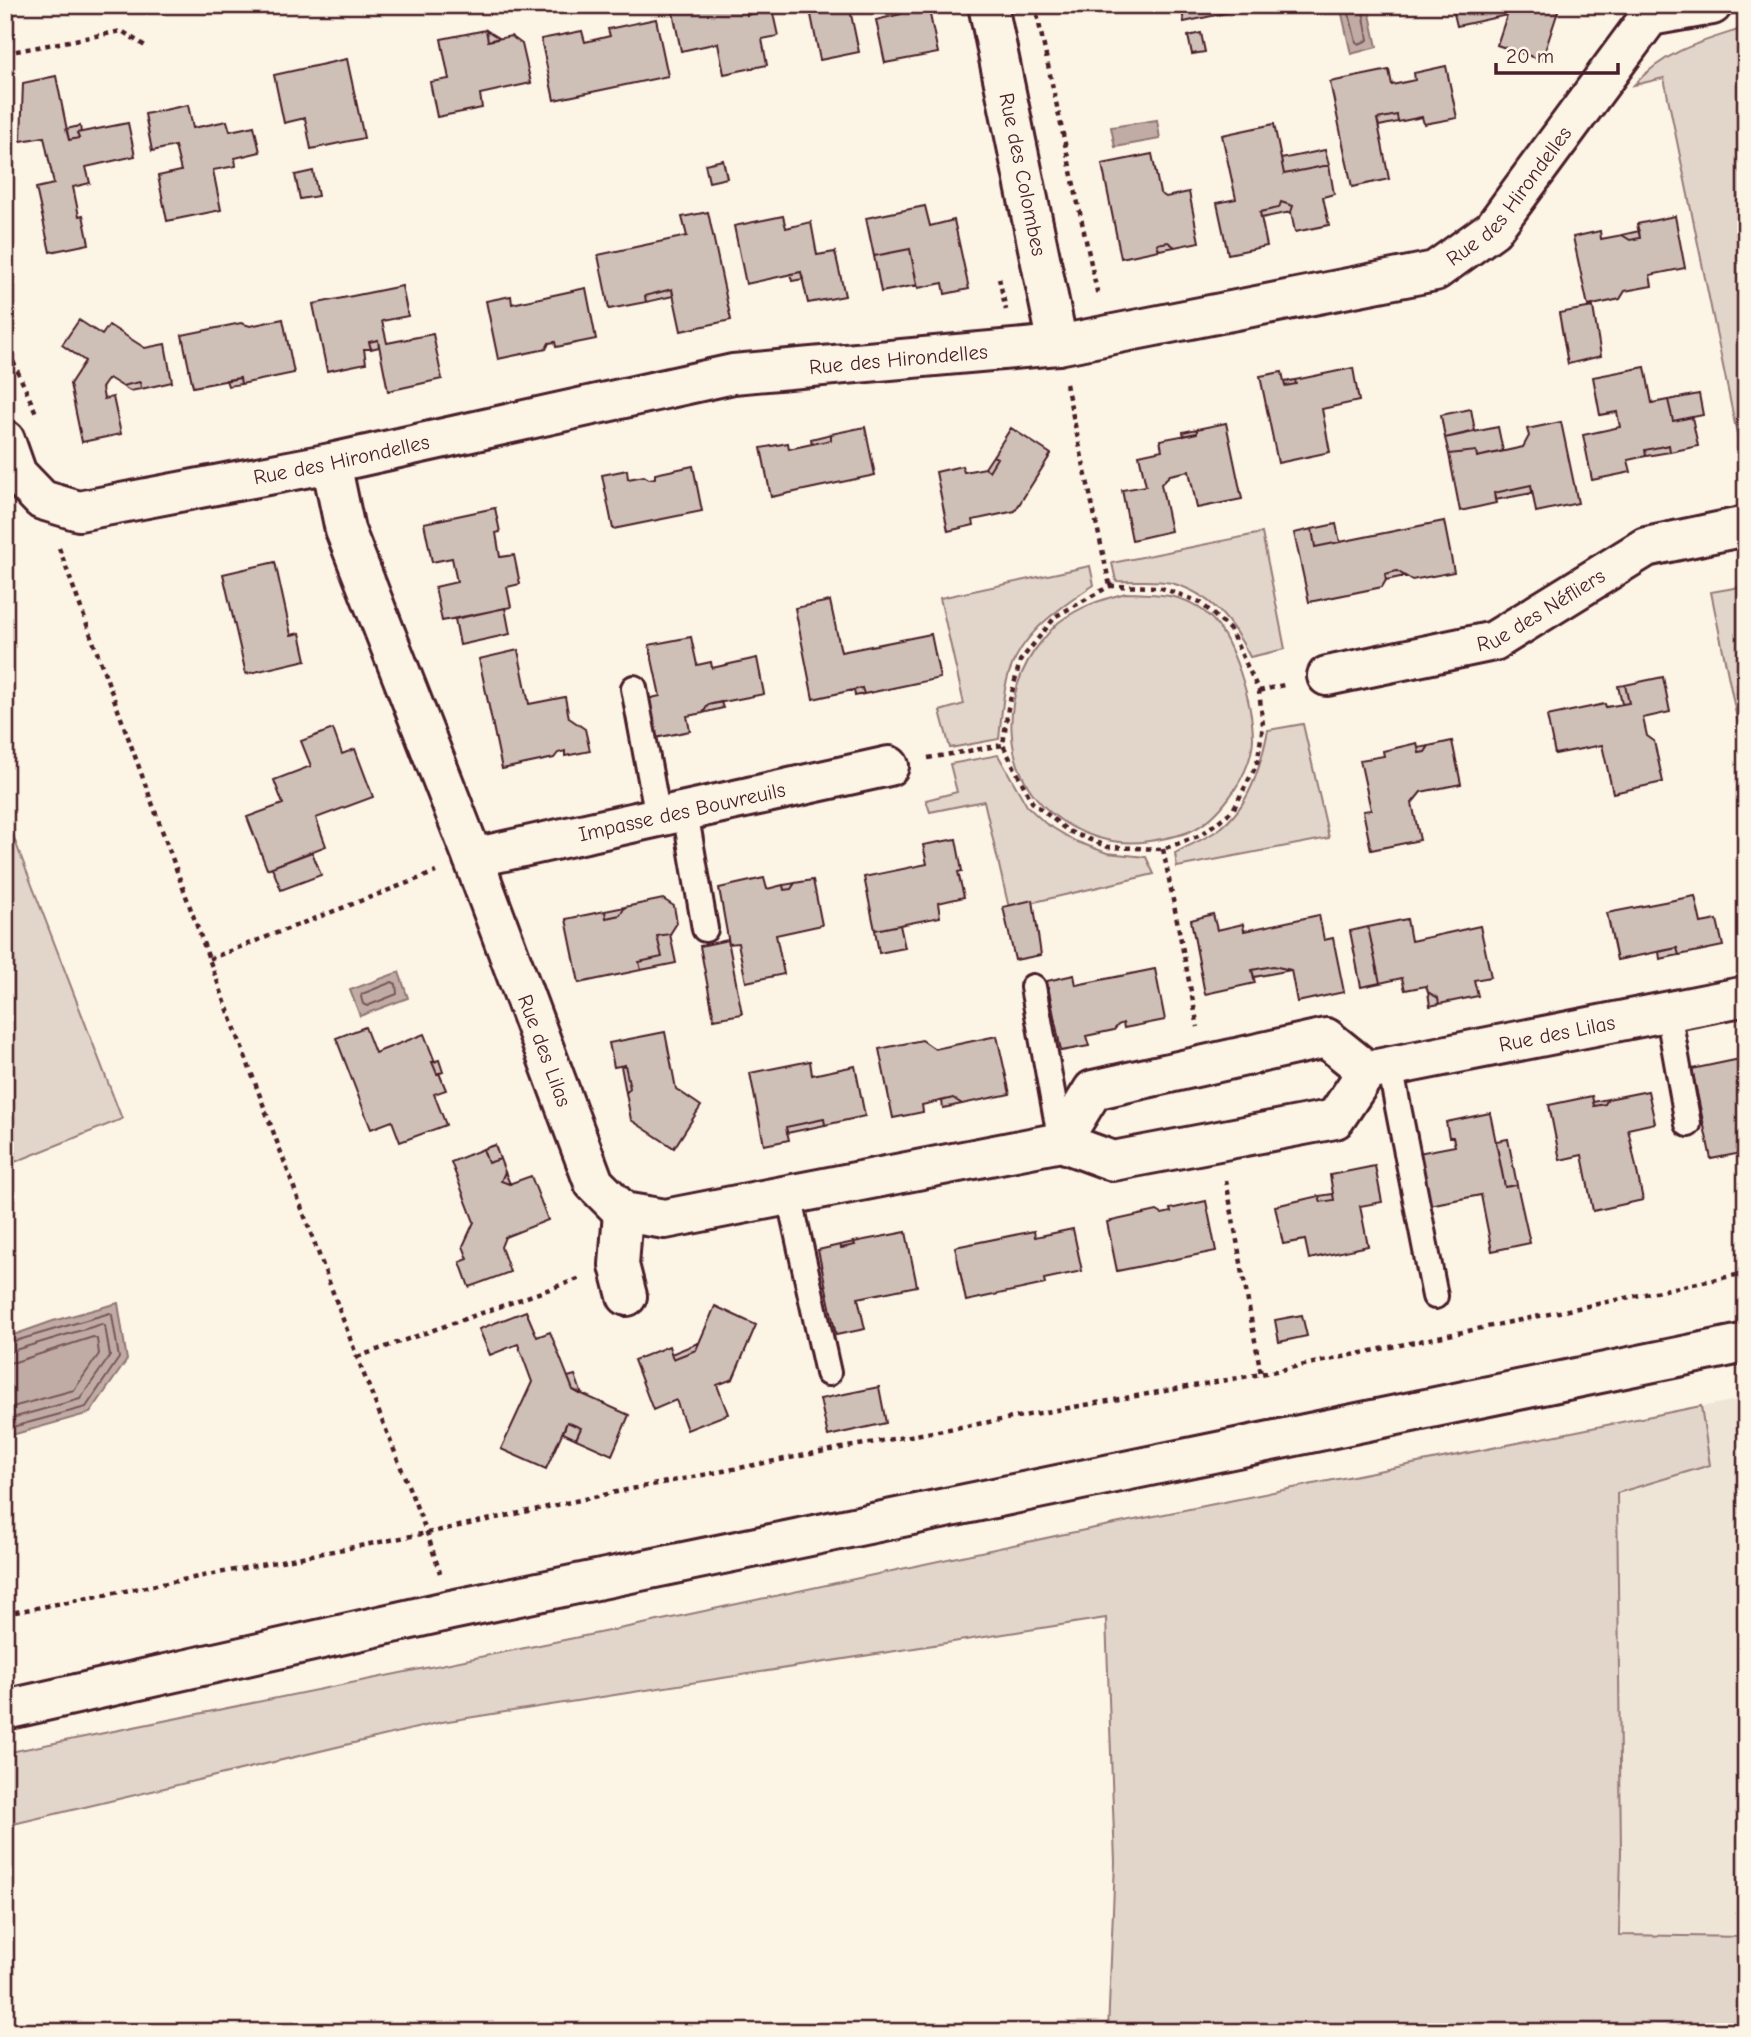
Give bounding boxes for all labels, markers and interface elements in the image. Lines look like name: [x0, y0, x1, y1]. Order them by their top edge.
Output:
scale bar: [1496, 32, 1618, 76]
text: 20 m: [1506, 44, 1554, 68]
street label: Rue des Colombes: [994, 91, 1051, 258]
street label: Rue des Hirondelles: [1442, 122, 1577, 271]
street label: Rue des Hirondelles: [808, 339, 989, 379]
street label: Rue des Hirondelles: [251, 430, 432, 490]
street label: Rue des Néfliers: [1475, 563, 1609, 656]
street label: Impasse des Bouvreuils: [576, 777, 788, 846]
street label: Rue des Lilas: [513, 991, 576, 1110]
street label: Rue des Lilas: [1497, 1010, 1617, 1057]

